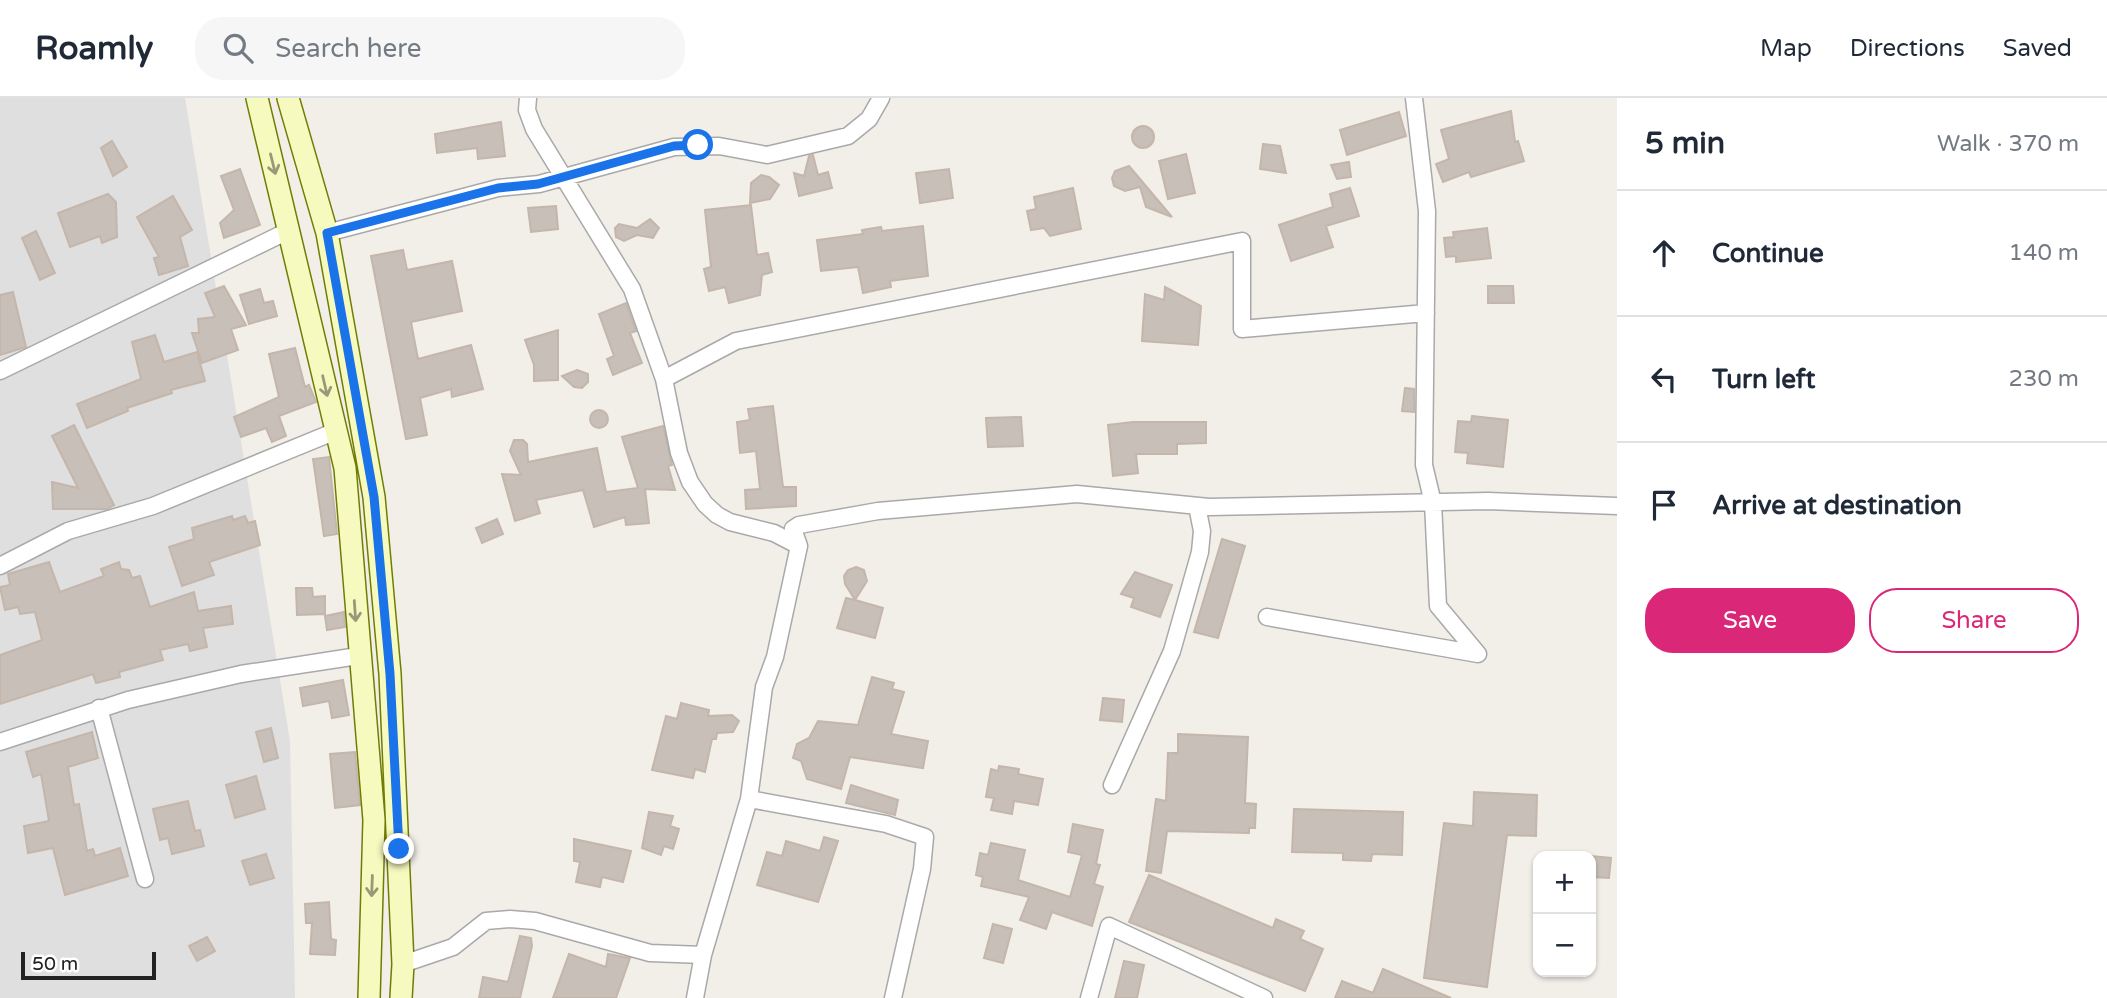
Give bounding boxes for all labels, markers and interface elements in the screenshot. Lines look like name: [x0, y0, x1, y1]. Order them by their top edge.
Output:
search box: [195, 17, 685, 80]
text: Roamly: [35, 29, 153, 68]
icon: search: [219, 29, 257, 67]
text: Search here: [275, 33, 422, 64]
text: Map: [1760, 34, 1812, 63]
text: Directions: [1850, 34, 1965, 63]
text: Saved: [2003, 34, 2072, 63]
text: 5 min: [1645, 125, 1725, 162]
route start: [682, 129, 713, 160]
text: Walk · 370 m: [1937, 130, 2079, 158]
one-way arrow: [267, 152, 280, 175]
icon: ahead: [1645, 234, 1683, 272]
text: Continue: [1712, 238, 1824, 269]
text: 140 m: [2009, 239, 2079, 267]
icon: left: [1645, 360, 1683, 398]
text: Turn left: [1712, 364, 1815, 395]
text: 230 m: [2009, 365, 2079, 393]
one-way arrow: [319, 374, 333, 397]
icon: arrive: [1645, 486, 1683, 524]
text: Arrive at destination: [1712, 490, 1962, 521]
button: Save: [1645, 588, 1855, 653]
button: Share: [1869, 588, 2079, 653]
one-way arrow: [349, 599, 362, 621]
route end: [383, 833, 414, 864]
map controls: [1533, 851, 1596, 977]
button: +: [1533, 851, 1596, 914]
one-way arrow: [365, 874, 379, 897]
button: −: [1533, 914, 1596, 977]
scale bar: [21, 949, 156, 981]
text: 50 m: [32, 953, 78, 975]

